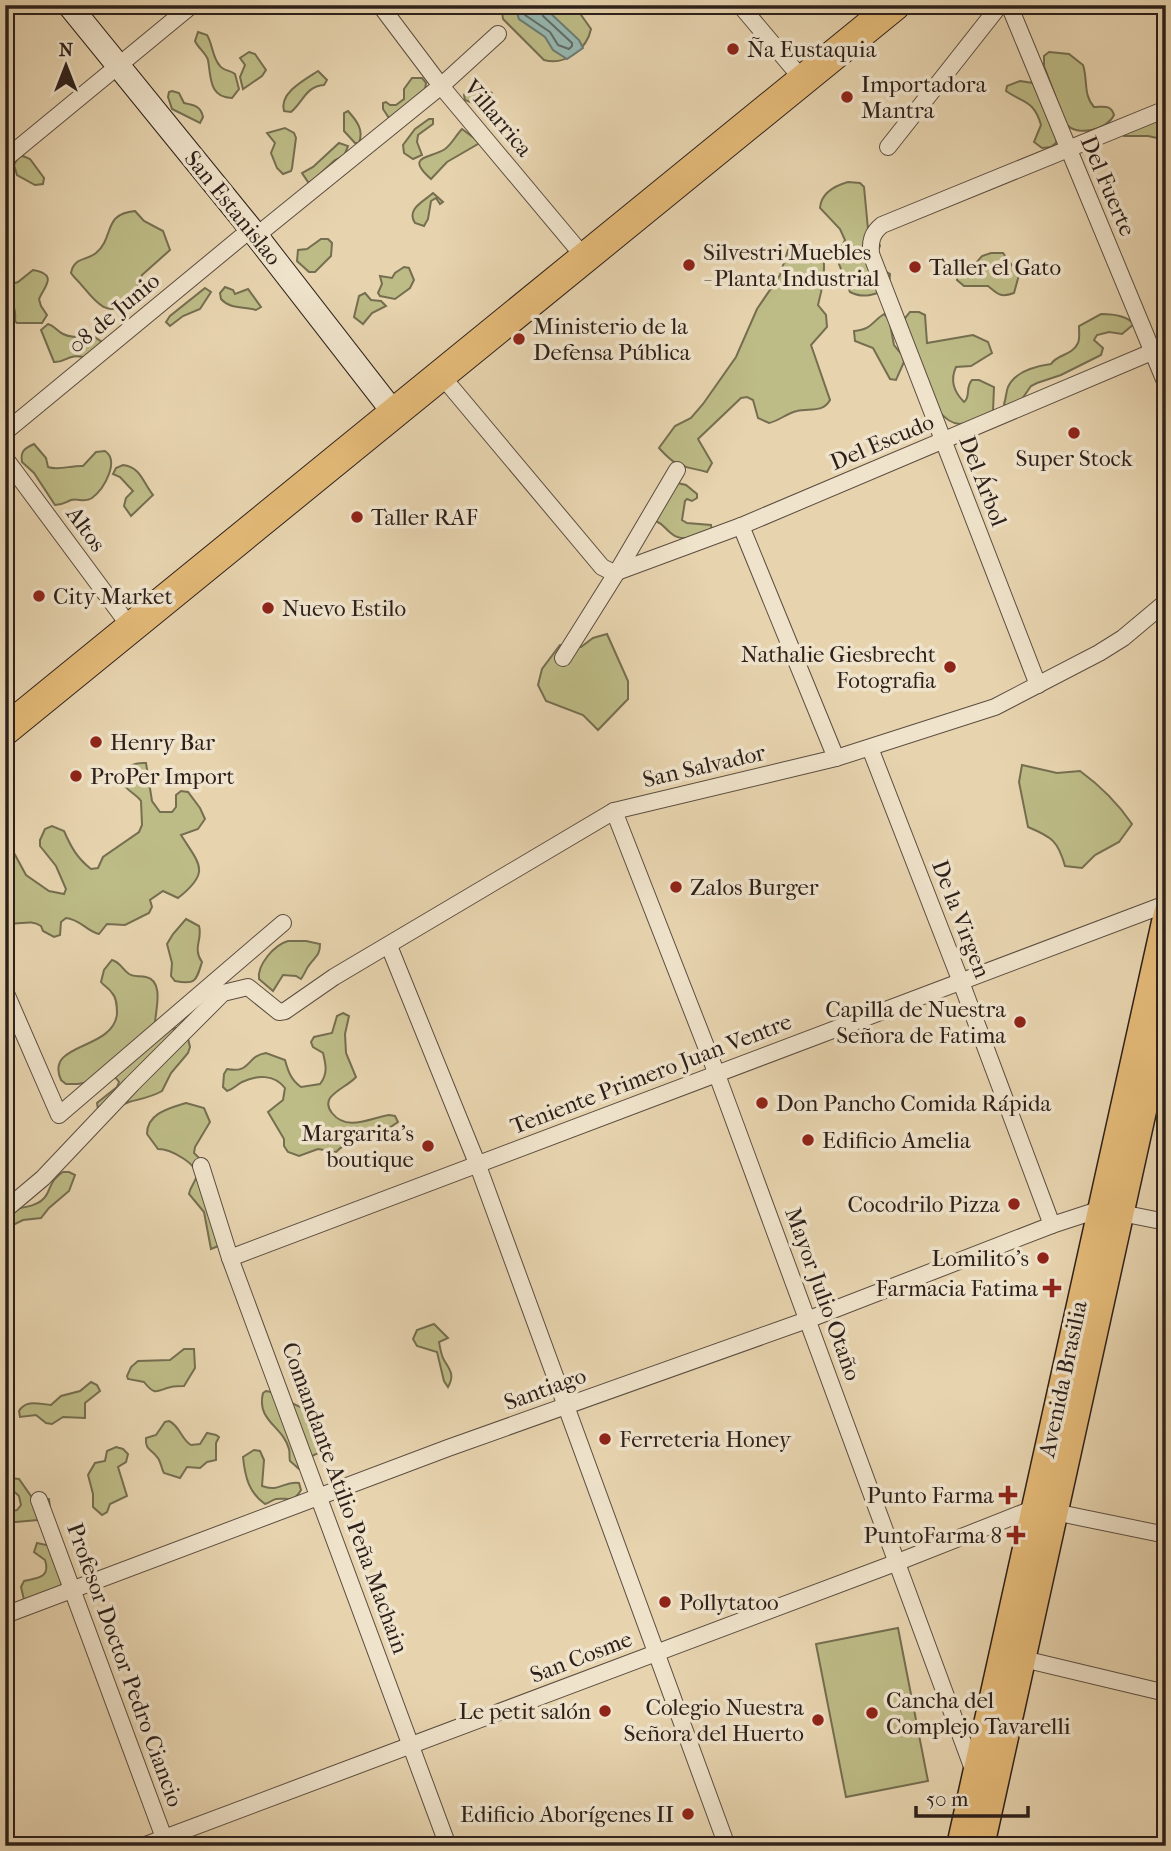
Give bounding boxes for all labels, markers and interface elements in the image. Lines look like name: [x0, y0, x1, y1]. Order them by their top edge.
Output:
north arrow: [32, 32, 102, 102]
place label: Ña Eustaquia: [747, 36, 877, 63]
text: N: [59, 39, 74, 61]
marker: Ña Eustaquia: [725, 41, 741, 57]
place label: Importadora Mantra: [861, 71, 987, 124]
street label: Villarrica: [457, 73, 538, 162]
marker: Importadora Mantra: [839, 89, 855, 105]
street label: Del Fuerte: [1075, 132, 1141, 240]
street label: San Estanislao: [179, 145, 287, 271]
place label: Silvestri Muebles - Planta Industrial: [703, 239, 880, 292]
place label: Taller el Gato: [929, 254, 1061, 281]
marker: Silvestri Muebles - Planta Industrial: [681, 257, 697, 273]
marker: Taller el Gato: [907, 259, 923, 275]
street label: 08 de Junio: [63, 267, 165, 359]
place label: Ministerio de la Defensa Pública: [533, 313, 691, 366]
marker: Ministerio de la Defensa Pública: [511, 331, 527, 347]
street label: Del Escudo: [826, 408, 938, 476]
marker: Super Stock: [1066, 425, 1082, 441]
street label: Del Árbol: [953, 432, 1013, 531]
place label: Super Stock: [1015, 445, 1134, 472]
street label: Altos: [60, 500, 111, 557]
place label: Taller RAF: [371, 504, 478, 531]
marker: Taller RAF: [349, 509, 365, 525]
place label: City Market: [53, 583, 173, 610]
marker: City Market: [31, 588, 47, 604]
place label: Nuevo Estilo: [282, 595, 406, 622]
marker: Nuevo Estilo: [260, 600, 276, 616]
place label: Nathalie Giesbrecht Fotografia: [741, 641, 936, 694]
marker: Nathalie Giesbrecht Fotografia: [942, 659, 958, 675]
place label: Henry Bar: [110, 729, 215, 756]
marker: Henry Bar: [88, 734, 104, 750]
street label: San Salvador: [640, 739, 768, 793]
place label: ProPer Import: [90, 763, 235, 790]
marker: ProPer Import: [68, 768, 84, 784]
street label: De la Virgen: [926, 856, 996, 982]
place label: Zalos Burger: [690, 874, 819, 901]
marker: Zalos Burger: [668, 879, 684, 895]
place label: Capilla de Nuestra Señora de Fatima: [825, 996, 1006, 1049]
street label: Teniente Primero Juan Ventre: [507, 1008, 795, 1140]
marker: Capilla de Nuestra Señora de Fatima: [1012, 1014, 1028, 1030]
place label: Don Pancho Comida Rápida: [776, 1090, 1051, 1117]
marker: Don Pancho Comida Rápida: [754, 1095, 770, 1111]
place label: Margarita's boutique: [301, 1120, 414, 1173]
place label: Edificio Amelia: [822, 1127, 971, 1154]
marker: Edificio Amelia: [800, 1132, 816, 1148]
marker: Margarita's boutique: [420, 1138, 436, 1154]
place label: Cocodrilo Pizza: [848, 1191, 1000, 1218]
marker: Cocodrilo Pizza: [1006, 1196, 1022, 1212]
street label: Mayor Julio Otaño: [779, 1204, 867, 1384]
place label: Lomilito's: [931, 1245, 1029, 1272]
marker: Lomilito's: [1035, 1250, 1051, 1266]
place label: Farmacia Fatima: [876, 1275, 1038, 1302]
marker: Farmacia Fatima: [1044, 1280, 1060, 1296]
street label: Avenida Brasilia: [1033, 1298, 1093, 1461]
street label: Comandante Atilio Peña Machain: [276, 1339, 414, 1658]
street label: Santiago: [500, 1362, 590, 1416]
place label: Ferreteria Honey: [619, 1426, 792, 1453]
marker: Ferreteria Honey: [597, 1431, 613, 1447]
place label: Punto Farma: [867, 1482, 994, 1509]
marker: Punto Farma: [1000, 1487, 1016, 1503]
street label: Profesor Doctor Pedro Ciancio: [61, 1519, 189, 1811]
place label: PuntoFarma 8: [863, 1522, 1002, 1549]
marker: PuntoFarma 8: [1008, 1527, 1024, 1543]
place label: Pollytatoo: [679, 1589, 779, 1616]
marker: Pollytatoo: [657, 1594, 673, 1610]
street label: San Cosme: [526, 1625, 636, 1689]
place label: Cancha del Complejo Tavarelli: [886, 1687, 1071, 1740]
place label: Colegio Nuestra Señora del Huerto: [624, 1694, 804, 1747]
place label: Le petit salón: [459, 1698, 592, 1725]
marker: Le petit salón: [597, 1703, 613, 1719]
marker: Cancha del Complejo Tavarelli: [864, 1705, 880, 1721]
marker: Colegio Nuestra Señora del Huerto: [810, 1712, 826, 1728]
scale bar: [916, 1774, 1028, 1818]
text: 50 m: [926, 1787, 969, 1811]
place label: Edificio Aborígenes II: [460, 1801, 674, 1828]
marker: Edificio Aborígenes II: [680, 1806, 696, 1822]

